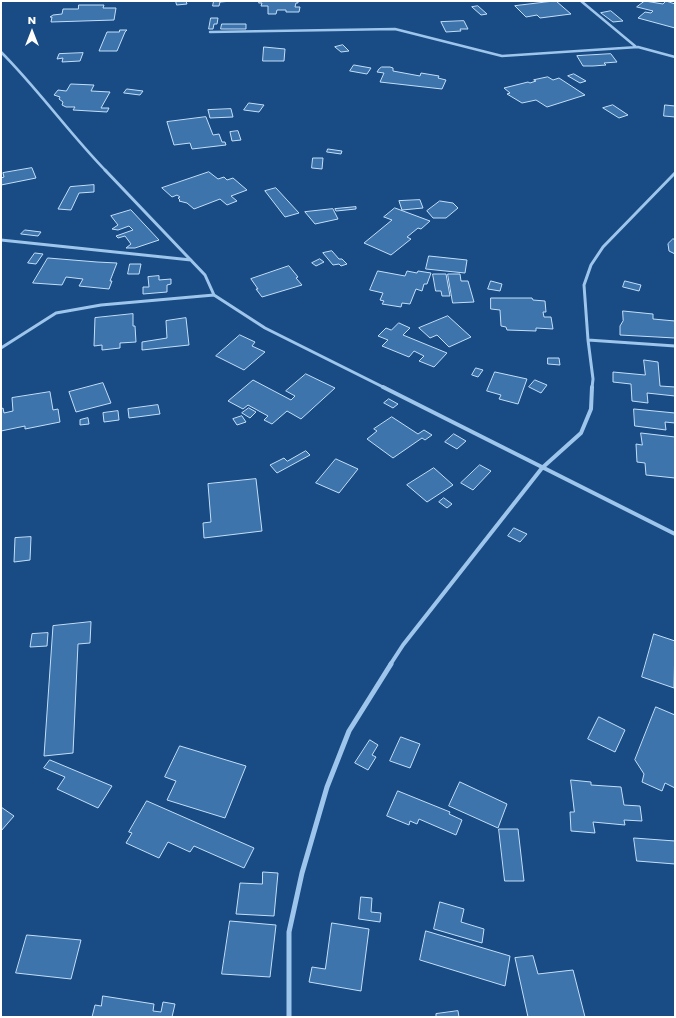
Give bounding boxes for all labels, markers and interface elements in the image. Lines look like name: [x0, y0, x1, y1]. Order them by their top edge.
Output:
north arrow: [12, 12, 52, 52]
text: N: [28, 12, 36, 28]

